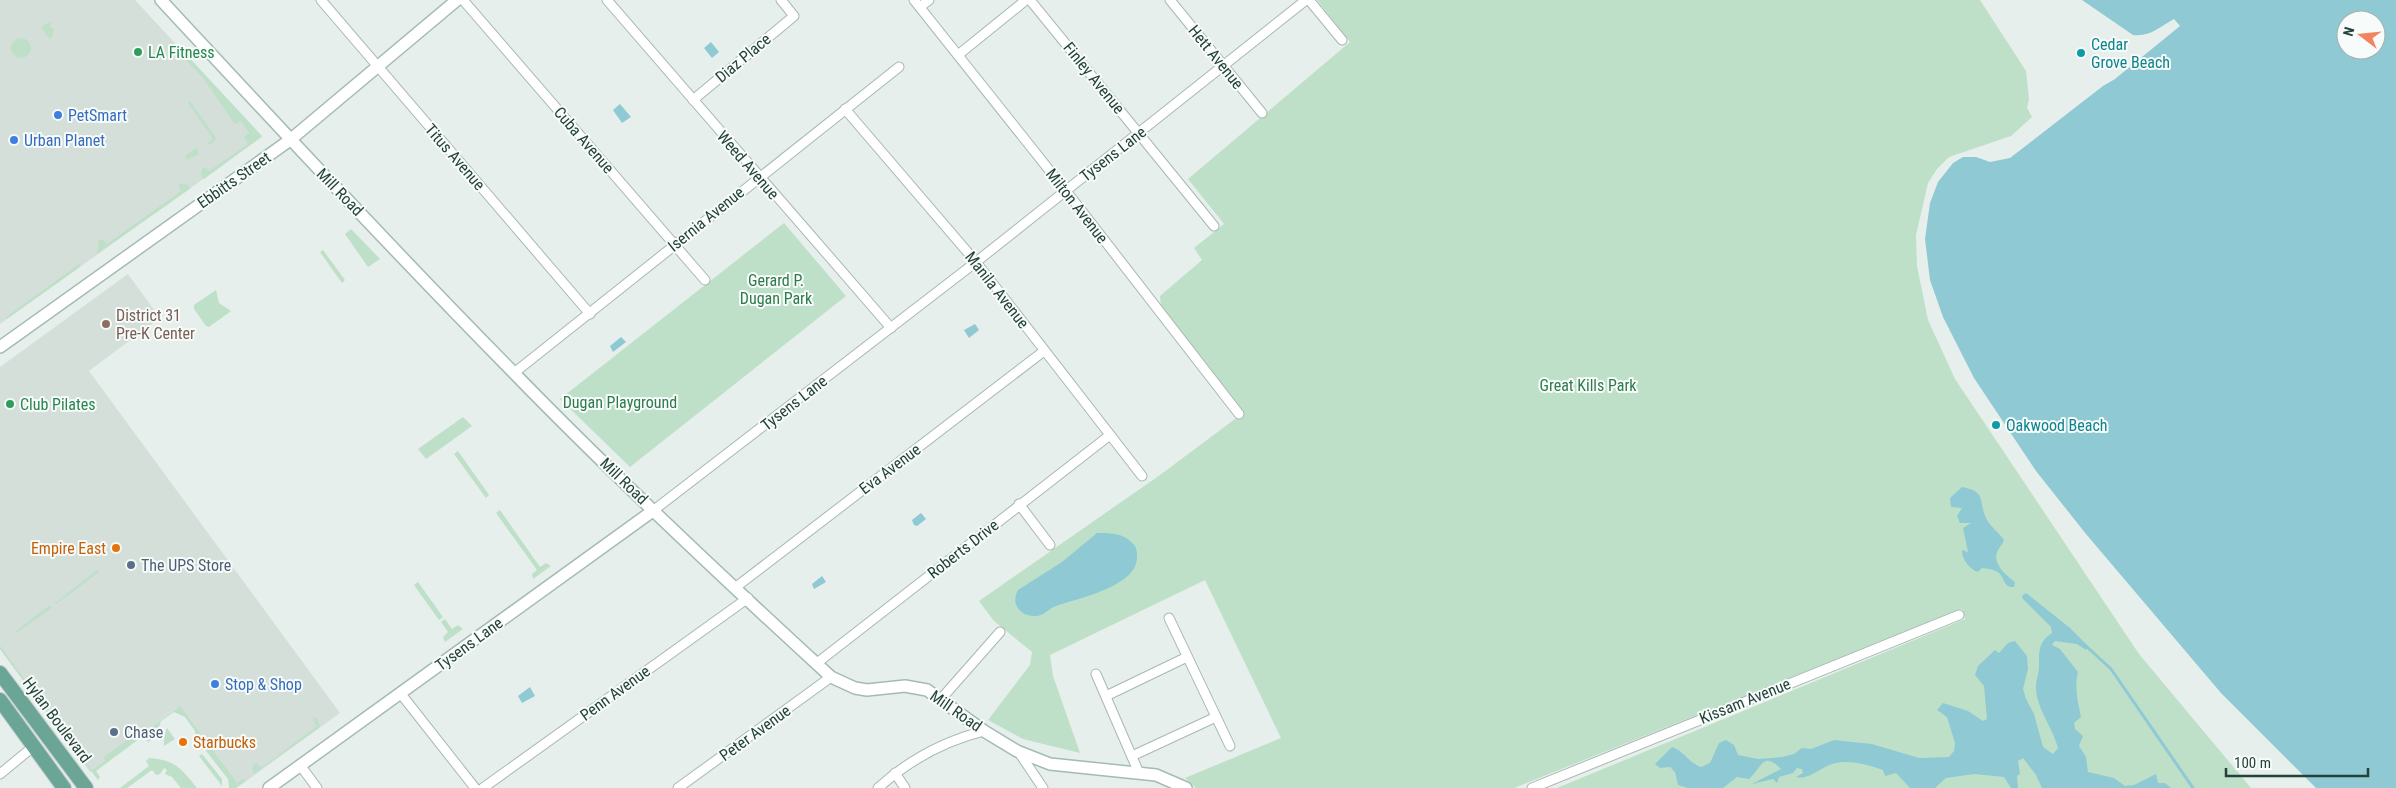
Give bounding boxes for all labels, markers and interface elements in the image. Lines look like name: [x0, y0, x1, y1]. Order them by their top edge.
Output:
north arrow: [2336, 10, 2386, 60]
street label: Hett Avenue: [1185, 21, 1247, 93]
text: N: [2340, 25, 2357, 38]
street label: Diaz Place: [712, 29, 774, 87]
place label: Cedar Grove Beach: [2091, 35, 2170, 72]
street label: Finley Avenue: [1059, 38, 1129, 118]
place label: LA Fitness: [148, 43, 215, 62]
marker: LA Fitness: [132, 46, 144, 58]
marker: Cedar Grove Beach: [2075, 47, 2087, 59]
street label: Cuba Avenue: [550, 103, 618, 177]
place label: PetSmart: [68, 106, 127, 125]
marker: PetSmart: [52, 109, 64, 121]
street label: Titus Avenue: [421, 120, 489, 194]
street label: Tysens Lane: [1076, 122, 1150, 186]
street label: Weed Avenue: [713, 127, 783, 203]
place label: Urban Planet: [24, 131, 105, 150]
marker: Urban Planet: [8, 134, 20, 146]
street label: Ebbitts Street: [194, 148, 275, 212]
street label: Mill Road: [313, 164, 367, 220]
street label: Milton Avenue: [1042, 165, 1112, 247]
street label: Isernia Avenue: [664, 183, 748, 255]
street label: Manila Avenue: [961, 248, 1033, 332]
park label: Gerard P. Dugan Park: [740, 271, 813, 308]
place label: District 31 Pre-K Center: [116, 306, 195, 343]
marker: District 31 Pre-K Center: [100, 318, 112, 330]
street label: Tysens Lane: [757, 371, 831, 435]
park label: Great Kills Park: [1540, 376, 1637, 395]
park label: Dugan Playground: [563, 393, 677, 412]
place label: Club Pilates: [20, 395, 95, 414]
marker: Club Pilates: [4, 398, 16, 410]
place label: Oakwood Beach: [2006, 416, 2108, 435]
marker: Oakwood Beach: [1990, 419, 2002, 431]
street label: Eva Avenue: [856, 440, 924, 498]
street label: Mill Road: [596, 454, 652, 508]
street label: Roberts Drive: [924, 515, 1002, 583]
place label: Empire East: [31, 539, 106, 558]
marker: Empire East: [110, 542, 122, 554]
place label: The UPS Store: [141, 556, 231, 575]
marker: The UPS Store: [125, 559, 137, 571]
street label: Tysens Lane: [432, 613, 506, 675]
street label: Penn Avenue: [576, 661, 654, 725]
street label: Hylan Boulevard: [19, 674, 95, 766]
street label: Kissam Avenue: [1697, 674, 1793, 728]
place label: Stop & Shop: [225, 675, 302, 694]
marker: Stop & Shop: [209, 678, 221, 690]
street label: Mill Road: [926, 686, 986, 736]
street label: Peter Avenue: [716, 701, 794, 765]
place label: Chase: [124, 723, 163, 742]
marker: Chase: [108, 726, 120, 738]
place label: Starbucks: [193, 733, 256, 752]
marker: Starbucks: [177, 736, 189, 748]
scale bar: [2226, 746, 2368, 778]
text: 100 m: [2234, 754, 2271, 772]

